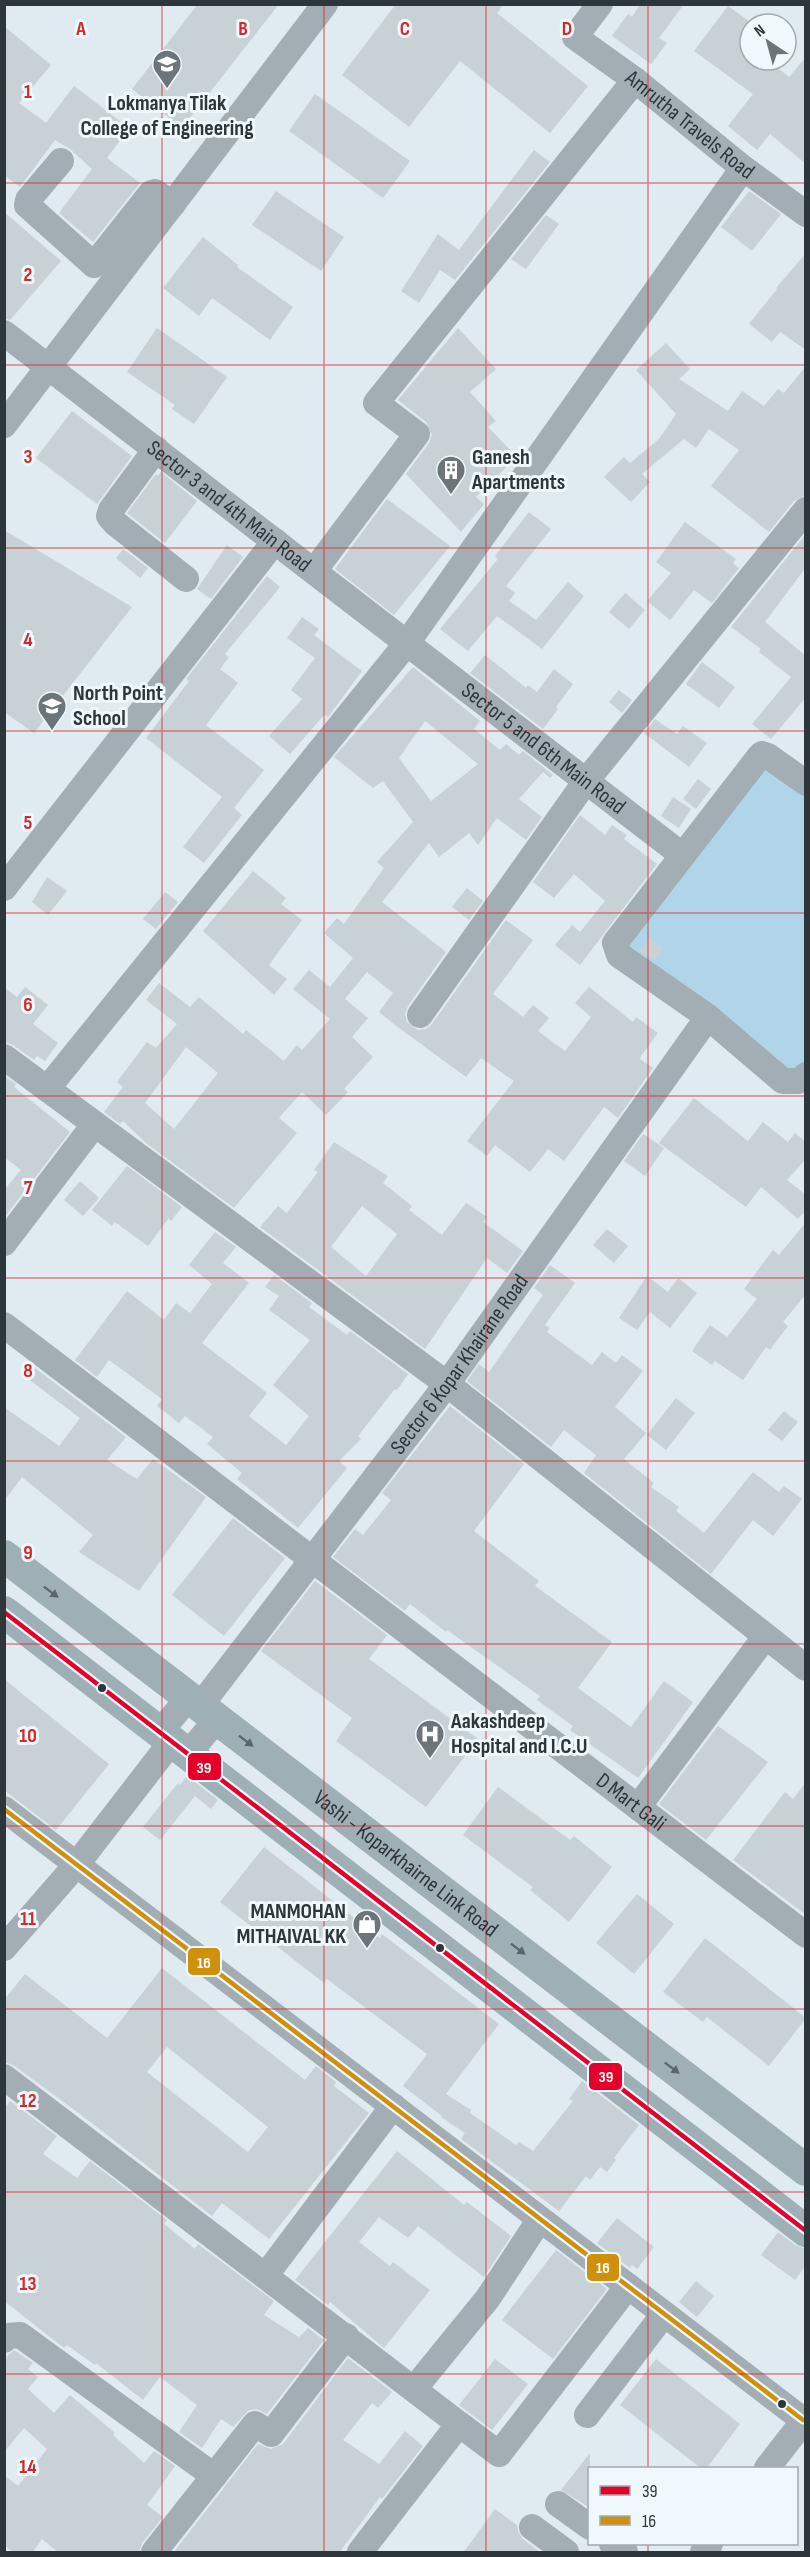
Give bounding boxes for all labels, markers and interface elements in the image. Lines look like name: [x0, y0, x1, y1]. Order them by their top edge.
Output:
north arrow: [738, 12, 798, 72]
text: A: [75, 17, 86, 41]
text: B: [238, 17, 248, 41]
text: C: [400, 17, 410, 41]
text: D: [562, 17, 572, 41]
text: N: [751, 21, 769, 41]
school or university icon: Lokmanya Tilak College of Engineering: [151, 48, 183, 90]
street label: Amrutha Travels Road: [619, 63, 760, 185]
text: 1: [24, 80, 32, 104]
place label: Lokmanya Tilak College of Engineering: [81, 90, 253, 142]
text: 2: [24, 263, 32, 287]
street label: Sector 3 and 4th Main Road: [142, 435, 316, 578]
place label: Ganesh Apartments: [471, 444, 565, 496]
text: 3: [24, 445, 33, 469]
building icon: Ganesh Apartments: [435, 454, 467, 496]
text: 4: [23, 628, 33, 652]
street label: Sector 5 and 6th Main Road: [456, 677, 631, 820]
place label: North Point School: [73, 680, 163, 732]
school or university icon: North Point School: [36, 690, 68, 732]
text: 5: [24, 811, 33, 835]
text: 6: [23, 993, 33, 1017]
text: 7: [24, 1176, 33, 1200]
street label: Sector 6 Kopar Khairane Road: [384, 1269, 534, 1460]
text: 8: [23, 1359, 33, 1383]
text: 9: [23, 1541, 33, 1565]
one-way arrow: [43, 1585, 59, 1598]
unlabelled marker: [96, 1682, 108, 1694]
place label: Aakashdeep Hospital and I.C.U: [450, 1708, 587, 1760]
hospital icon: Aakashdeep Hospital and I.C.U: [414, 1718, 446, 1760]
text: 10: [19, 1724, 37, 1748]
one-way arrow: [238, 1735, 254, 1748]
line badge: 39: [187, 1752, 222, 1781]
text: 39: [197, 1759, 211, 1778]
street label: D Mart Gali: [591, 1767, 671, 1837]
street label: Vashi - Koparkhairne Link Road: [308, 1784, 504, 1943]
place label: MANMOHAN MITHAIVAL KK: [236, 1898, 346, 1950]
text: 11: [20, 1907, 36, 1931]
shop icon: MANMOHAN MITHAIVAL KK: [351, 1908, 383, 1950]
unlabelled marker: [434, 1942, 446, 1954]
one-way arrow: [510, 1943, 525, 1955]
line badge: 16: [187, 1947, 221, 1976]
text: 16: [197, 1954, 211, 1973]
line badge: 39: [588, 2062, 623, 2091]
one-way arrow: [664, 2062, 680, 2074]
text: 39: [599, 2068, 613, 2087]
text: 12: [20, 2089, 36, 2113]
line badge: 16: [586, 2253, 620, 2282]
text: 16: [596, 2259, 610, 2278]
text: 13: [20, 2272, 36, 2296]
unlabelled marker: [776, 2398, 788, 2410]
text: 14: [19, 2455, 37, 2479]
legend: [588, 2467, 798, 2545]
text: 39: [642, 2481, 658, 2502]
text: 16: [642, 2511, 656, 2532]

